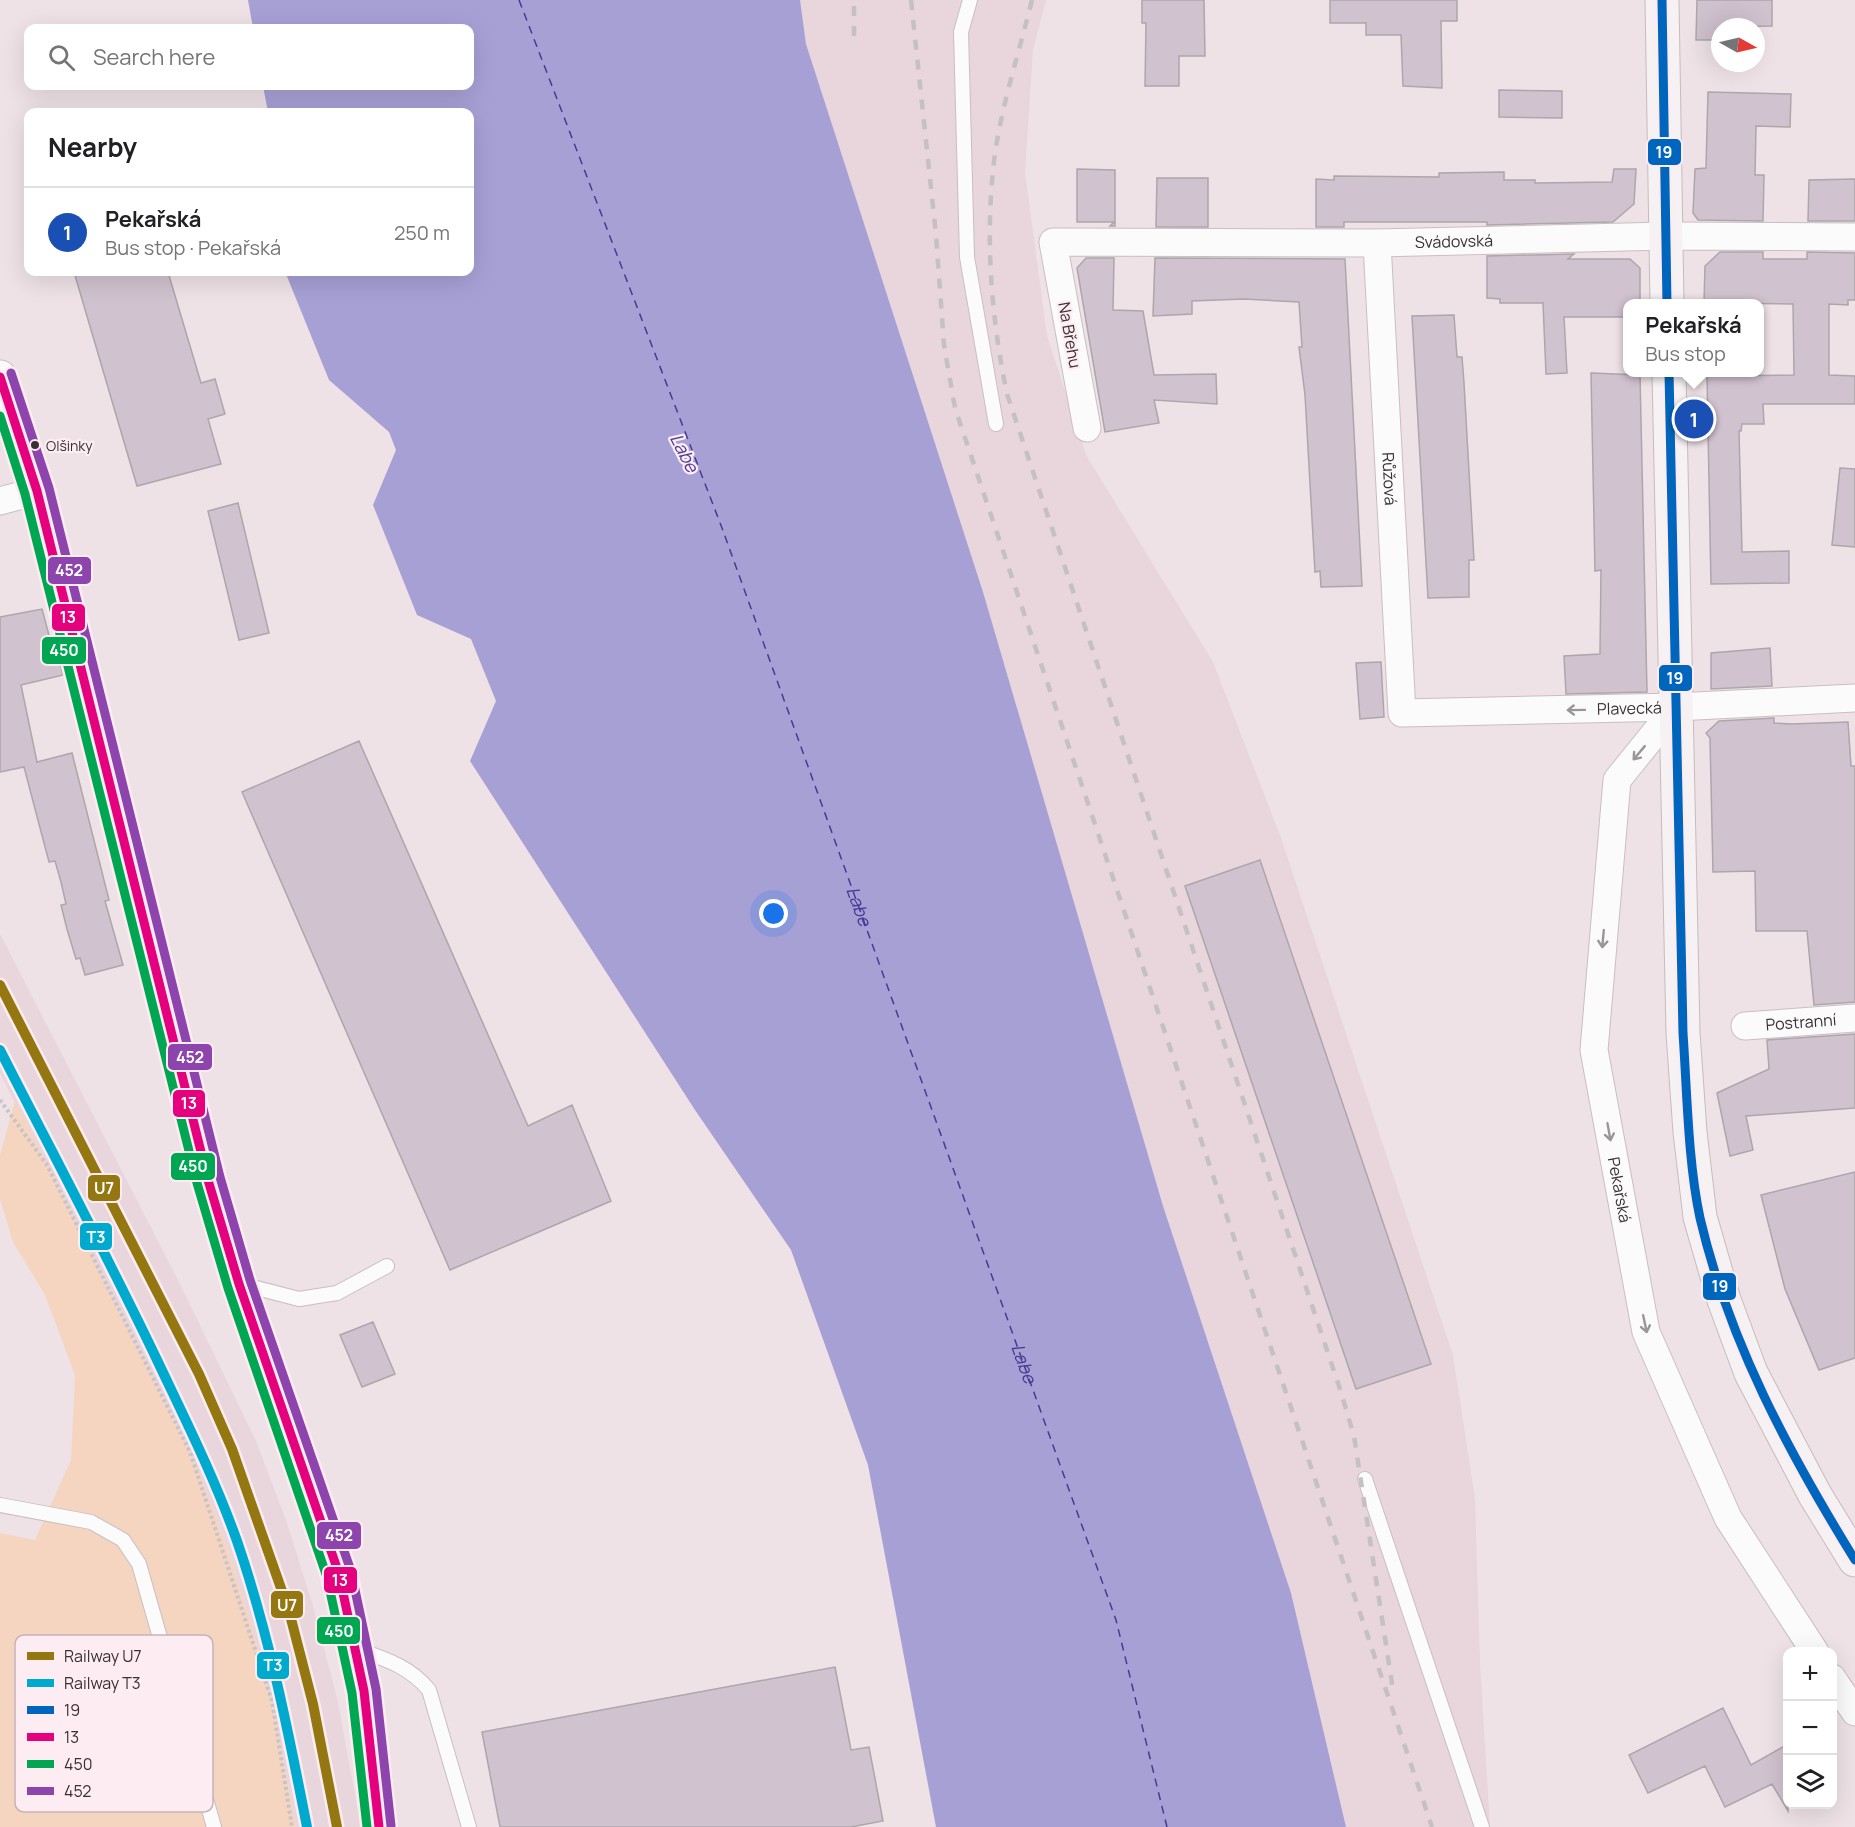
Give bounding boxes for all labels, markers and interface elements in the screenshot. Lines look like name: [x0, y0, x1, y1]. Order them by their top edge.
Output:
north arrow: [1711, 18, 1765, 72]
search box: [24, 24, 474, 90]
icon: search: [45, 41, 78, 74]
text: Search here: [93, 42, 215, 72]
text: Nearby: [48, 129, 137, 165]
line badge: 19: [1647, 138, 1682, 166]
text: 19: [1656, 141, 1672, 163]
text: Pekařská: [105, 204, 201, 234]
text: 1: [63, 219, 72, 246]
text: 250 m: [394, 219, 450, 246]
street label: Svádovská: [1415, 229, 1493, 253]
text: Bus stop · Pekařská: [105, 234, 281, 261]
popup: [1623, 299, 1764, 377]
street label: Na Břehu: [1053, 300, 1087, 370]
text: Pekařská: [1645, 310, 1742, 340]
text: Bus stop: [1645, 340, 1726, 367]
pin: 1: [1674, 396, 1714, 442]
water label: Labe: [665, 429, 705, 477]
place label: Olšinky: [46, 436, 93, 455]
marker: Olšinky: [29, 439, 41, 451]
street label: Růžová: [1377, 452, 1402, 506]
line badge: 452: [47, 556, 92, 585]
text: 452: [55, 559, 83, 581]
line badge: 13: [51, 603, 86, 632]
text: 13: [60, 606, 76, 628]
line badge: 450: [41, 636, 87, 665]
text: 450: [49, 639, 79, 661]
line badge: 19: [1658, 664, 1693, 692]
text: 19: [1667, 667, 1683, 689]
street label: Plavecká: [1597, 696, 1662, 720]
one-way arrow: [1566, 704, 1586, 715]
one-way arrow: [1633, 744, 1646, 760]
water label: Labe: [841, 883, 878, 931]
your location: [759, 899, 788, 928]
one-way arrow: [1597, 929, 1608, 948]
street label: Postranní: [1765, 1008, 1837, 1035]
line badge: 452: [167, 1043, 213, 1071]
text: 452: [176, 1046, 204, 1068]
line badge: 13: [172, 1089, 206, 1118]
text: 13: [181, 1092, 197, 1114]
one-way arrow: [1604, 1122, 1615, 1142]
line badge: 450: [170, 1152, 216, 1181]
text: 450: [178, 1155, 208, 1177]
street label: Pekařská: [1603, 1155, 1637, 1224]
line badge: U7: [87, 1174, 121, 1202]
text: U7: [94, 1177, 114, 1199]
line badge: T3: [79, 1222, 113, 1251]
text: T3: [86, 1226, 106, 1248]
line badge: 19: [1702, 1272, 1737, 1301]
text: 19: [1712, 1275, 1728, 1297]
one-way arrow: [1640, 1314, 1651, 1333]
water label: Labe: [1006, 1340, 1043, 1388]
line badge: 452: [316, 1521, 362, 1550]
text: 452: [325, 1524, 353, 1546]
line badge: 13: [323, 1566, 358, 1594]
text: 13: [332, 1569, 348, 1591]
line badge: U7: [270, 1590, 304, 1619]
text: U7: [277, 1594, 297, 1616]
line badge: 450: [316, 1616, 361, 1645]
text: 450: [324, 1620, 354, 1642]
legend: [15, 1635, 213, 1812]
text: Railway U7: [64, 1645, 142, 1667]
map controls: [1783, 1647, 1837, 1809]
button: +: [1783, 1647, 1837, 1701]
line badge: T3: [256, 1651, 290, 1680]
text: T3: [263, 1654, 283, 1676]
text: Railway T3: [64, 1672, 141, 1694]
text: 19: [64, 1699, 80, 1721]
button: −: [1783, 1701, 1837, 1755]
text: 13: [64, 1726, 79, 1748]
text: 450: [64, 1753, 92, 1775]
button: layers: [1783, 1755, 1837, 1809]
text: 452: [64, 1780, 91, 1802]

